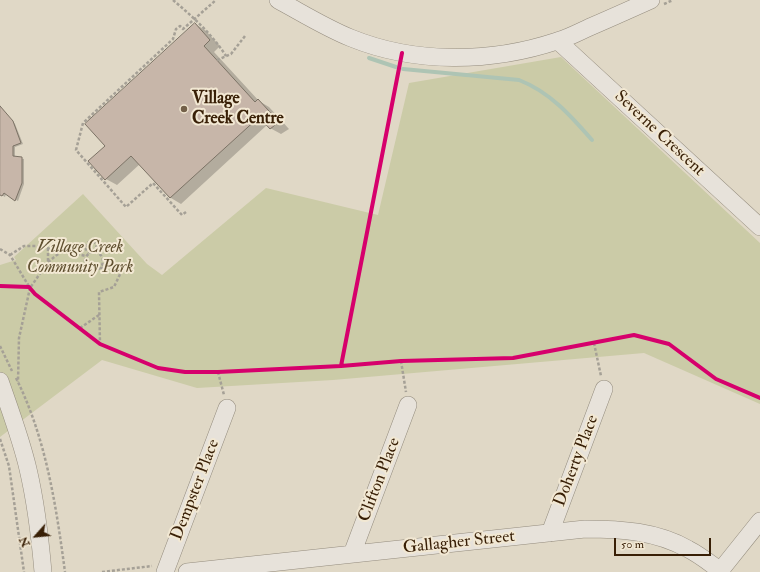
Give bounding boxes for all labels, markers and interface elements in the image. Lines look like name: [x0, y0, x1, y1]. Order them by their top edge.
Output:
street label: Severne Crescent: [610, 87, 708, 181]
place label: Village Creek Centre: [192, 89, 284, 129]
marker: Village Creek Centre: [179, 104, 189, 114]
park label: Village Creek Community Park: [27, 238, 133, 278]
street label: Doherty Place: [550, 412, 604, 510]
street label: Clifton Place: [355, 435, 405, 525]
street label: Dempster Place: [167, 437, 225, 543]
north arrow: [16, 516, 56, 556]
street label: Gallagher Street: [402, 527, 516, 559]
scale bar: [616, 530, 713, 556]
text: N: [17, 534, 33, 549]
text: 50 m: [621, 537, 644, 552]

